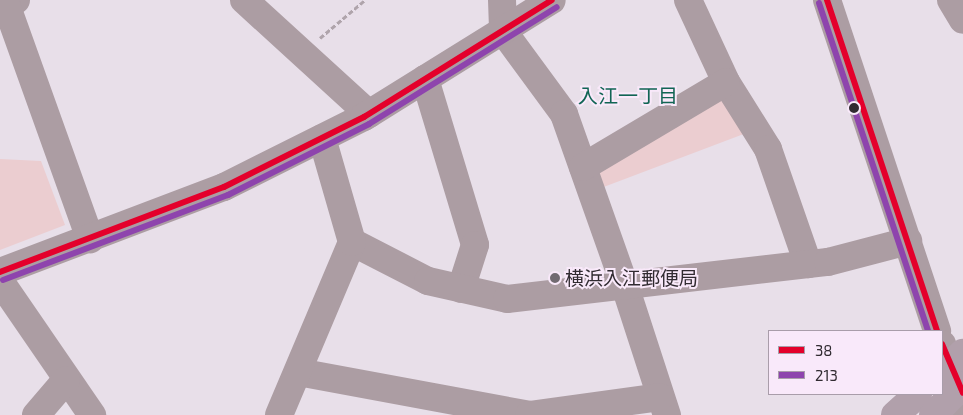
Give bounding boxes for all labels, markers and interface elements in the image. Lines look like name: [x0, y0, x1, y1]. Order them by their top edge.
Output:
district label: 入江一丁目: [578, 83, 678, 107]
unlabelled marker: [849, 103, 859, 113]
place label: 横浜入江郵便局: [565, 267, 698, 289]
marker: 横浜入江郵便局: [549, 272, 561, 284]
legend: [768, 330, 943, 395]
text: 38: [815, 341, 832, 359]
text: 213: [815, 366, 838, 384]

